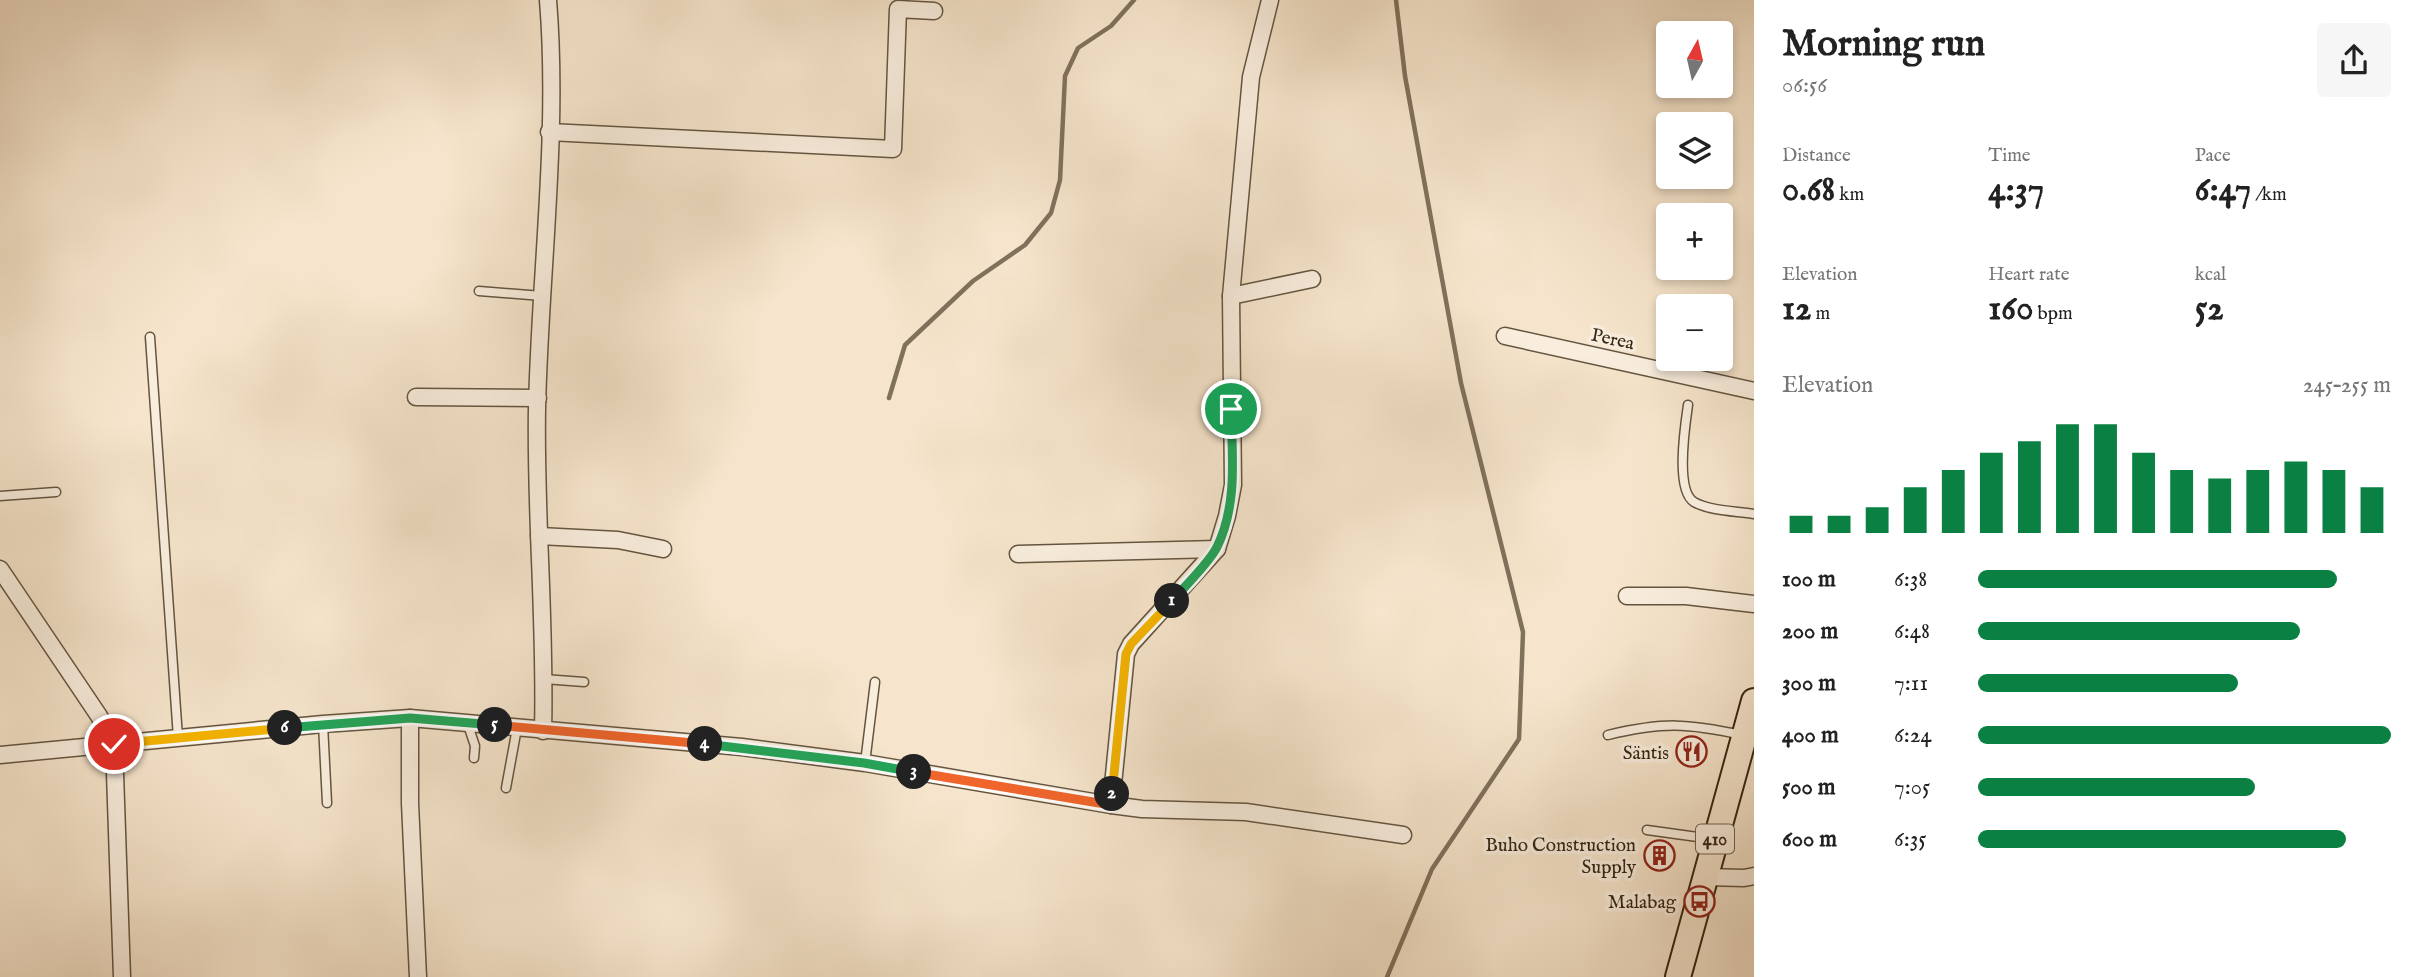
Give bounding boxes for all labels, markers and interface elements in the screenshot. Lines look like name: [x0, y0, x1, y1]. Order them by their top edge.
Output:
north arrow: [1656, 21, 1732, 98]
map controls: [1656, 21, 1733, 371]
text: Morning run: [1782, 21, 1985, 69]
button: share: [2317, 23, 2391, 97]
text: 06:56: [1782, 71, 1827, 100]
button: layers: [1656, 112, 1733, 189]
text: Distance: [1782, 144, 1851, 168]
text: Time: [1988, 144, 2031, 168]
text: Pace: [2195, 144, 2231, 168]
text: 0.68: [1782, 168, 1835, 213]
text: 4:37: [1988, 168, 2044, 213]
text: 6:47: [2195, 168, 2251, 213]
text: km: [1835, 183, 1864, 207]
text: /km: [2251, 183, 2287, 207]
button: +: [1656, 203, 1733, 280]
text: Elevation: [1782, 263, 1857, 287]
text: Heart rate: [1988, 263, 2069, 287]
text: kcal: [2195, 263, 2226, 287]
text: 12: [1782, 287, 1811, 332]
text: 160: [1988, 287, 2033, 332]
text: 52: [2195, 287, 2224, 332]
button: −: [1656, 294, 1733, 371]
text: m: [1811, 302, 1830, 326]
text: bpm: [2033, 302, 2073, 326]
street label: Perea: [1589, 324, 1637, 356]
text: Elevation: [1782, 371, 1873, 400]
text: 245–255 m: [2303, 371, 2391, 400]
pin: [1201, 379, 1261, 439]
icon: arrive: [1212, 390, 1250, 428]
text: 100 m: [1782, 565, 1836, 594]
text: 6:38: [1894, 565, 1927, 594]
pin: 1: [1154, 584, 1190, 618]
text: 1: [1168, 588, 1175, 612]
text: 200 m: [1782, 617, 1838, 646]
text: 6:48: [1894, 617, 1930, 646]
text: 300 m: [1782, 669, 1836, 698]
text: 7:11: [1894, 669, 1928, 698]
pin: 5: [477, 708, 512, 742]
pin: 6: [268, 710, 302, 746]
text: 5: [491, 712, 498, 736]
pin: [84, 714, 144, 774]
text: 6: [280, 715, 289, 739]
text: 400 m: [1782, 721, 1839, 750]
text: 6:24: [1894, 721, 1932, 750]
icon: check: [95, 725, 133, 763]
pin: 4: [688, 726, 722, 762]
text: 4: [700, 731, 709, 755]
restaurant icon: Säntis: [1675, 735, 1709, 769]
place label: Säntis: [1623, 742, 1669, 766]
pin: 3: [897, 754, 932, 790]
text: 3: [910, 759, 917, 783]
text: 500 m: [1782, 773, 1836, 802]
text: 7:05: [1894, 773, 1930, 802]
pin: 2: [1094, 776, 1130, 812]
text: 2: [1107, 781, 1116, 805]
road number: 410: [1696, 824, 1734, 854]
text: 600 m: [1782, 825, 1837, 854]
text: 6:35: [1894, 825, 1927, 854]
place label: Buho Construction Supply: [1485, 834, 1637, 880]
building icon: Buho Construction Supply: [1642, 838, 1676, 872]
bus stop icon: Malabag: [1682, 884, 1716, 918]
place label: Malabag: [1608, 891, 1677, 915]

